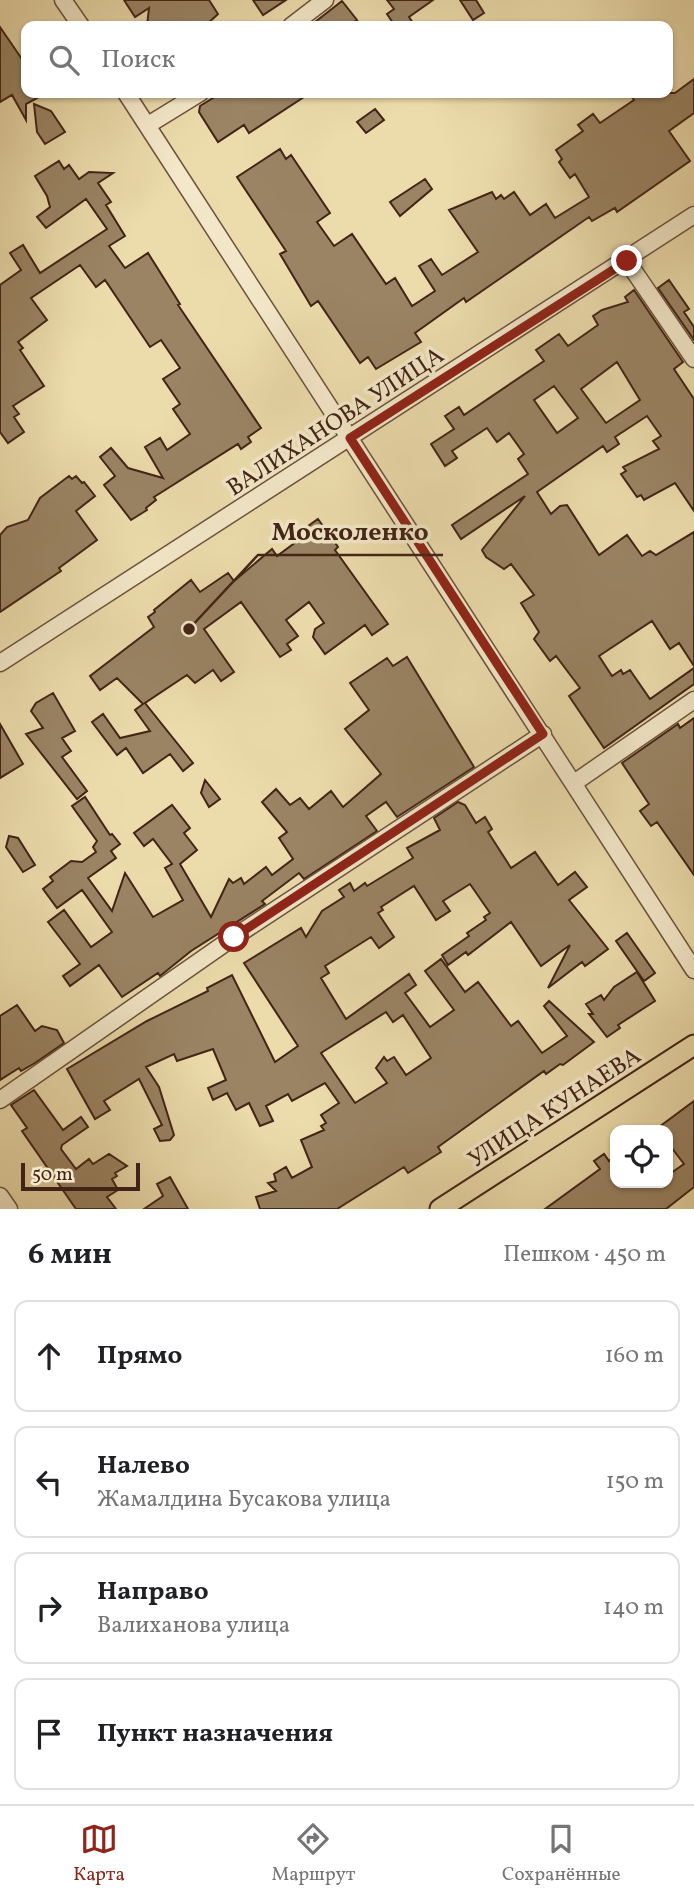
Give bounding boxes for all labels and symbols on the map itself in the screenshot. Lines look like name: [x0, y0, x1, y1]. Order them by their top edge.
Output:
route end: [611, 245, 642, 276]
street label: ВАЛИХАНОВА УЛИЦА: [221, 339, 451, 506]
callout: Москоленко: [258, 508, 443, 555]
text: Москоленко: [271, 515, 429, 551]
route start: [218, 921, 249, 952]
street label: УЛИЦА КУНАЕВА: [462, 1040, 648, 1177]
scale bar: [21, 1160, 140, 1192]

